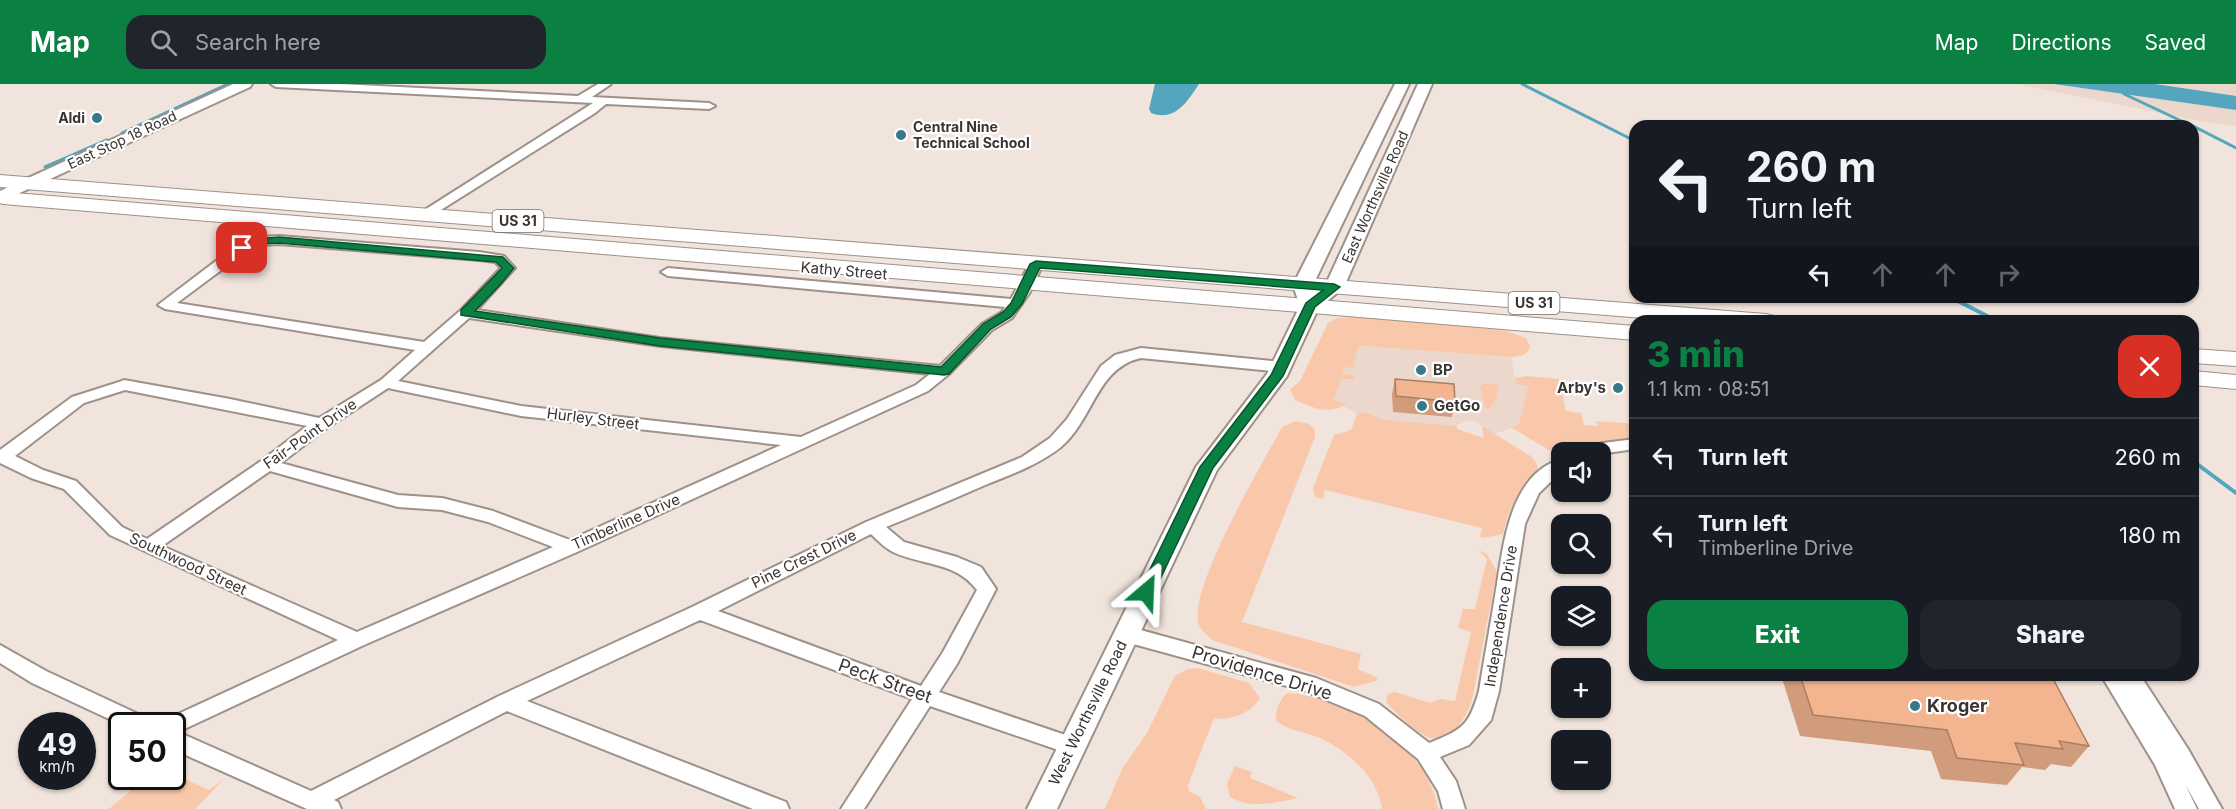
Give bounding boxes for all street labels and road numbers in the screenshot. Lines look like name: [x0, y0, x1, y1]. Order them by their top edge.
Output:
street label: East Stop 18 Road: [64, 107, 179, 172]
street label: East Worthsville Road: [1338, 128, 1411, 266]
road number: US 31: [492, 210, 544, 232]
street label: Kathy Street: [800, 257, 888, 284]
road number: US 31: [1508, 292, 1559, 314]
street label: Fair-Point Drive: [259, 394, 360, 473]
street label: Hurley Street: [546, 403, 640, 434]
street label: Timberline Drive: [569, 489, 683, 554]
street label: Pine Crest Drive: [748, 525, 859, 592]
street label: Southwood Street: [127, 528, 250, 599]
street label: Independence Drive: [1480, 544, 1521, 688]
street label: West Worthsville Road: [1044, 637, 1131, 788]
street label: Providence Drive: [1189, 641, 1335, 704]
street label: Peck Street: [836, 654, 935, 707]

